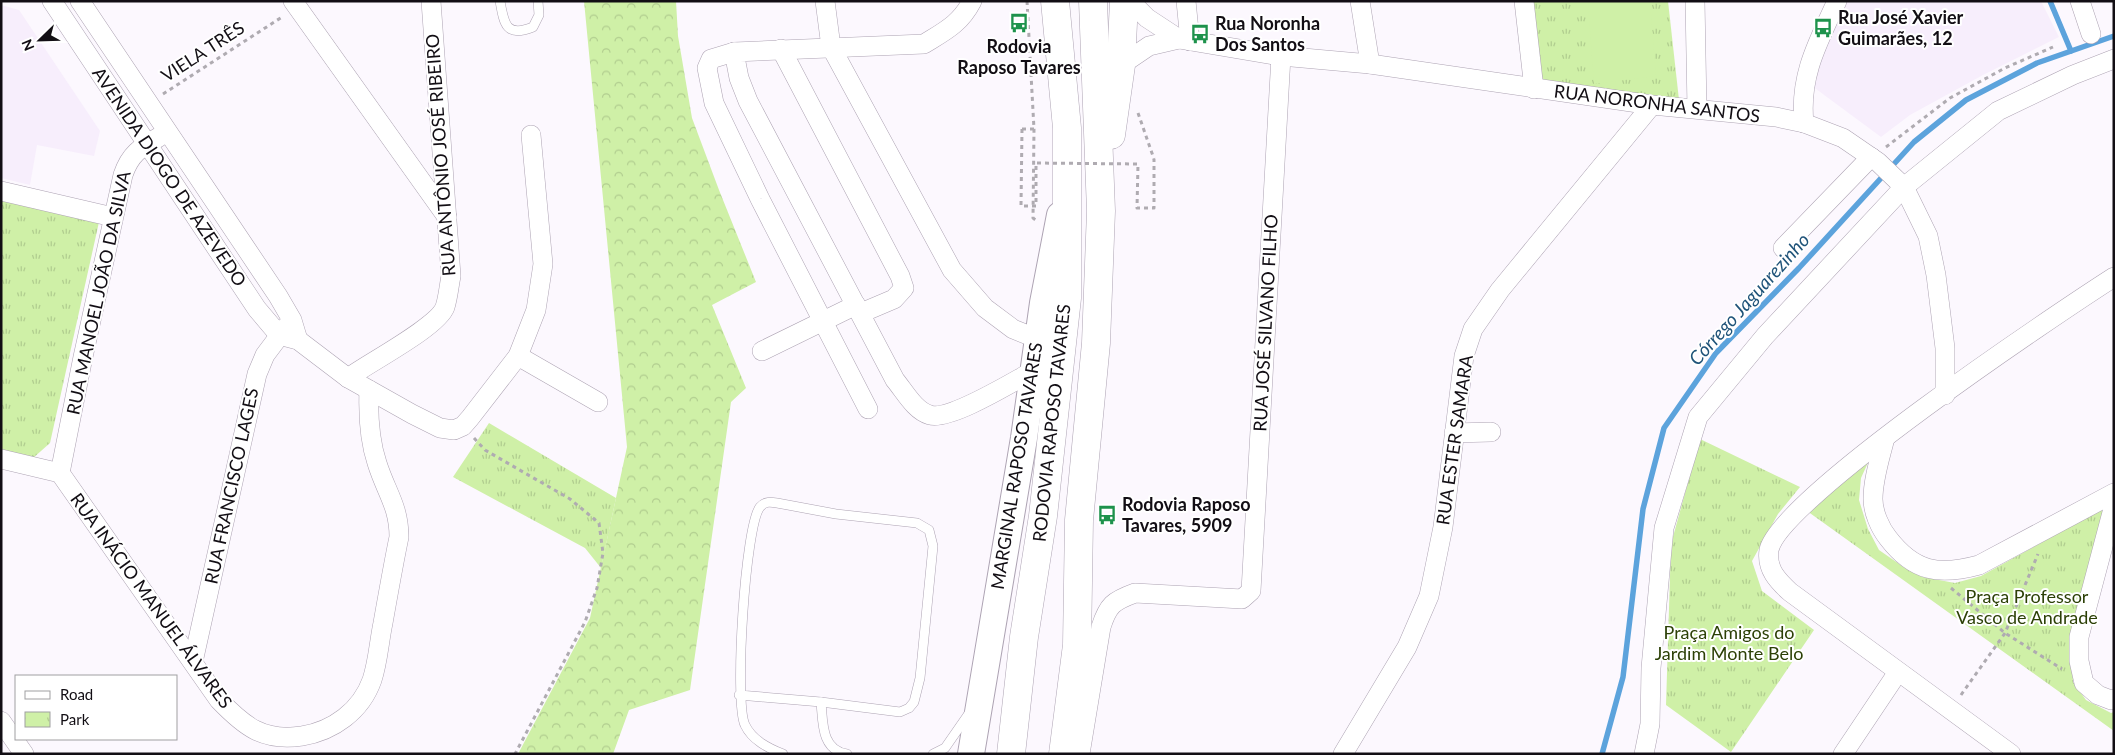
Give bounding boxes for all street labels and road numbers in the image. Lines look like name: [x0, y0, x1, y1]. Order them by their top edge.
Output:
street label: VIELA TRÊS: [157, 16, 248, 86]
street label: RUA ANTÔNIO JOSÉ RIBEIRO: [421, 33, 459, 277]
street label: AVENIDA DIOGO DE AZEVEDO: [88, 63, 252, 290]
street label: RUA NORONHA SANTOS: [1553, 79, 1761, 127]
street label: RUA MANOEL JOÃO DA SILVA: [61, 168, 135, 417]
street label: RUA JOSÉ SILVANO FILHO: [1248, 214, 1282, 432]
street label: RODOVIA RAPOSO TAVARES: [1028, 303, 1074, 543]
street label: MARGINAL RAPOSO TAVARES: [986, 341, 1046, 591]
street label: RUA ESTER SAMARA: [1431, 353, 1477, 526]
street label: RUA FRANCISCO LAGES: [199, 386, 263, 586]
street label: RUA INÁCIO MANUEL ÁLVARES: [66, 488, 237, 712]

